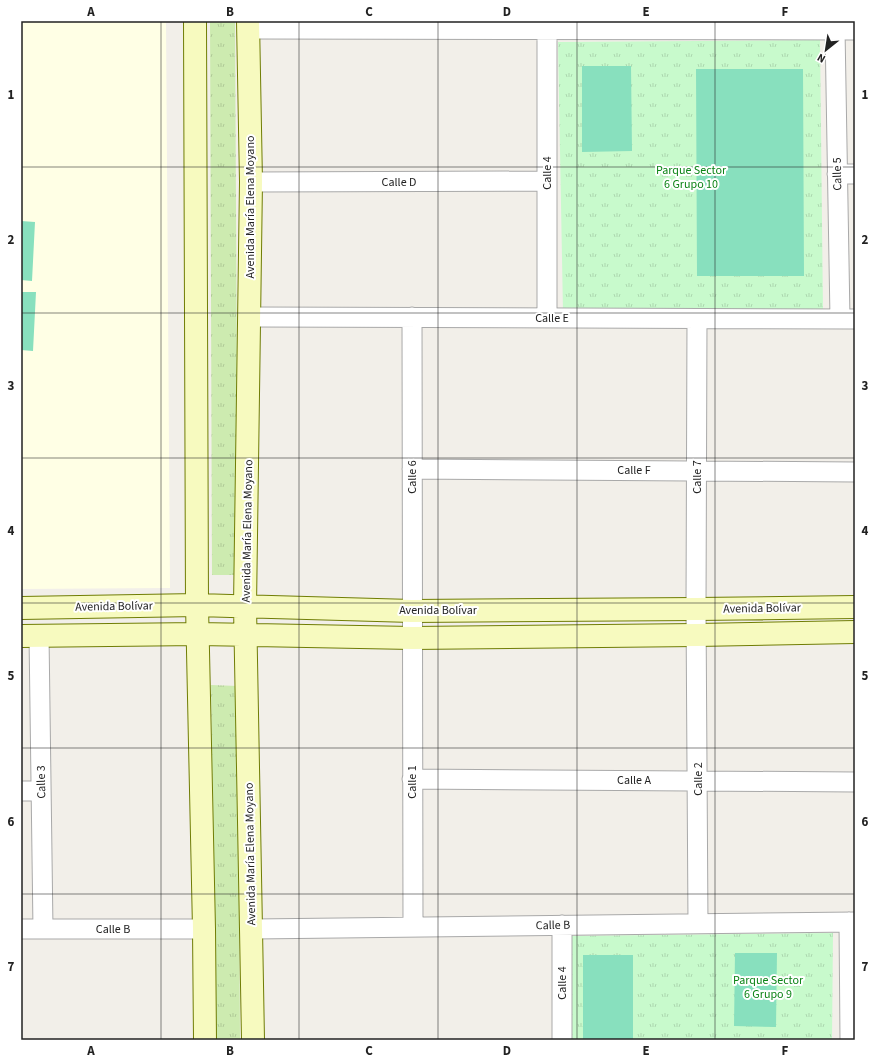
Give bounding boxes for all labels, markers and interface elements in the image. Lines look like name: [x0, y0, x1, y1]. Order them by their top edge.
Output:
text: A: [86, 3, 95, 21]
text: B: [226, 3, 234, 21]
text: C: [365, 3, 373, 21]
text: D: [503, 3, 511, 21]
text: E: [642, 3, 650, 21]
text: F: [782, 3, 789, 21]
north arrow: [806, 30, 846, 70]
text: N: [814, 50, 828, 67]
text: 1: [8, 86, 15, 104]
text: 1: [862, 86, 869, 104]
street label: Avenida María Elena Moyano: [242, 136, 259, 278]
street label: Calle 4: [539, 156, 556, 190]
street label: Calle 5: [829, 157, 846, 191]
park label: Parque Sector 6 Grupo 10: [656, 162, 727, 193]
street label: Calle D: [382, 174, 416, 191]
text: 2: [8, 231, 15, 249]
text: 2: [862, 231, 869, 249]
street label: Calle E: [535, 310, 569, 327]
text: 3: [8, 377, 15, 395]
text: 3: [862, 377, 869, 395]
street label: Avenida María Elena Moyano: [238, 459, 257, 603]
street label: Calle 6: [404, 460, 421, 494]
street label: Calle 7: [689, 460, 706, 494]
street label: Calle F: [617, 462, 651, 479]
text: 4: [8, 522, 15, 540]
text: 4: [862, 522, 869, 540]
street label: Avenida Bolívar: [75, 597, 154, 616]
street label: Avenida Bolívar: [723, 599, 802, 618]
street label: Avenida Bolívar: [399, 602, 478, 619]
text: 5: [8, 667, 15, 685]
text: 5: [862, 667, 869, 685]
street label: Calle 2: [690, 762, 707, 796]
street label: Calle 3: [33, 765, 50, 799]
street label: Calle 1: [404, 765, 421, 799]
street label: Calle A: [617, 772, 651, 789]
street label: Avenida María Elena Moyano: [241, 782, 260, 926]
text: 6: [8, 813, 15, 831]
text: 6: [862, 813, 869, 831]
street label: Calle B: [536, 917, 570, 934]
street label: Calle B: [96, 921, 130, 938]
text: 7: [8, 958, 15, 976]
text: 7: [862, 958, 869, 976]
street label: Calle 4: [554, 966, 571, 1000]
park label: Parque Sector 6 Grupo 9: [733, 972, 804, 1003]
text: A: [86, 1042, 95, 1060]
text: B: [226, 1042, 234, 1060]
text: C: [365, 1042, 373, 1060]
text: D: [503, 1042, 511, 1060]
text: E: [642, 1042, 650, 1060]
text: F: [782, 1042, 789, 1060]

